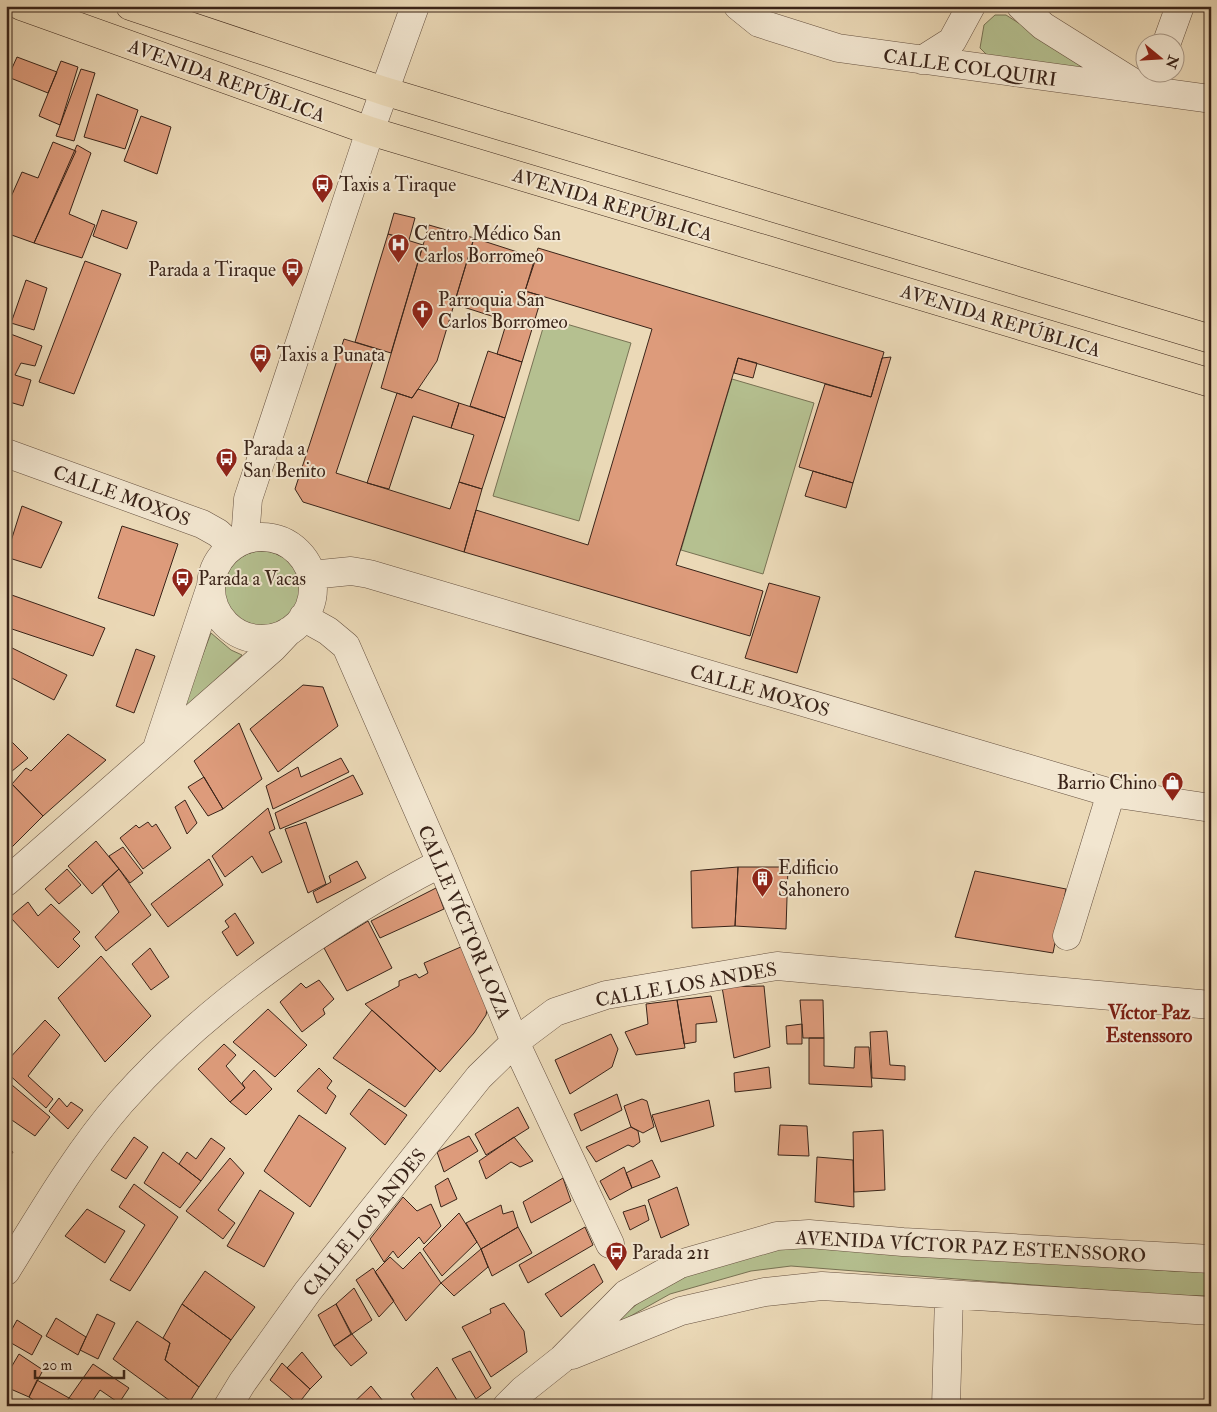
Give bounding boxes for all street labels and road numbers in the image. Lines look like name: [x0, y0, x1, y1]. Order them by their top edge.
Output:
street label: AVENIDA REPÚBLICA: [124, 32, 329, 128]
street label: CALLE COLQUIRI: [882, 44, 1058, 92]
street label: AVENIDA REPÚBLICA: [509, 161, 716, 247]
street label: AVENIDA REPÚBLICA: [897, 277, 1104, 363]
street label: CALLE MOXOS: [50, 460, 194, 532]
street label: CALLE MOXOS: [687, 660, 832, 722]
street label: CALLE VÍCTOR LOZA: [412, 821, 518, 1023]
street label: CALLE LOS ANDES: [594, 957, 779, 1013]
street label: CALLE LOS ANDES: [298, 1144, 432, 1302]
street label: AVENIDA VÍCTOR PAZ ESTENSSORO: [794, 1224, 1147, 1268]

